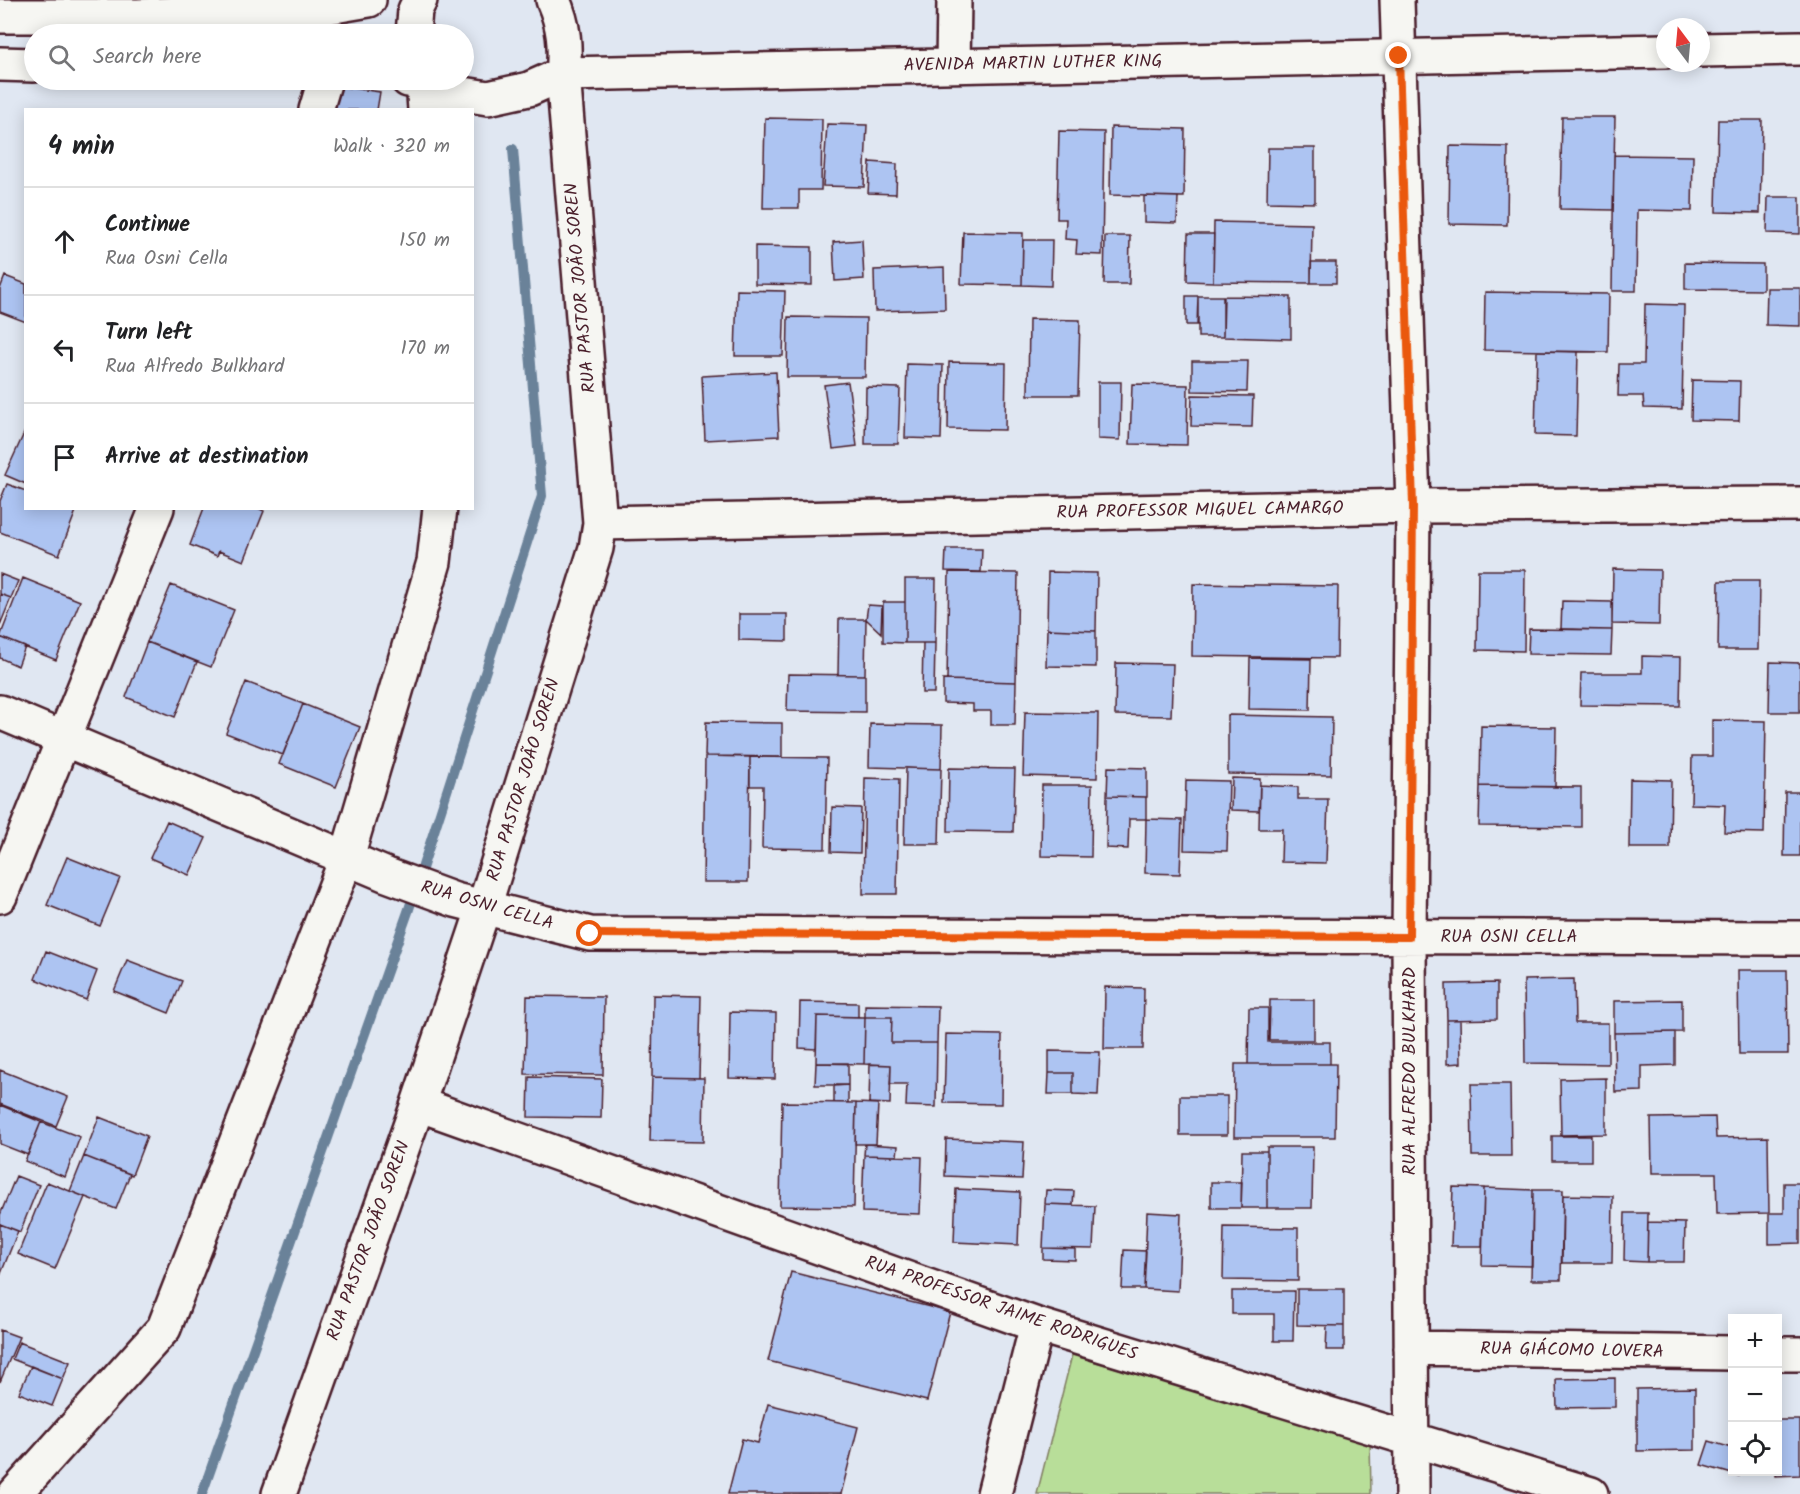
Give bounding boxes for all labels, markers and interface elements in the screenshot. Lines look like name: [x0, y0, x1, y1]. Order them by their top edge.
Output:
north arrow: [1656, 18, 1710, 72]
search box: [24, 24, 474, 90]
text: Search here: [93, 40, 201, 75]
icon: search: [45, 41, 78, 74]
route end: [1385, 42, 1411, 68]
street label: AVENIDA MARTIN LUTHER KING: [903, 47, 1163, 81]
text: 4 min: [48, 126, 115, 168]
text: Walk · 320 m: [333, 131, 450, 163]
street label: RUA PASTOR JOÃO SOREN: [557, 182, 605, 394]
text: Continue: [105, 208, 190, 243]
icon: ahead: [48, 225, 81, 258]
text: 150 m: [399, 225, 450, 257]
text: Rua Osni Cella: [105, 243, 228, 275]
text: Turn left: [105, 316, 192, 351]
icon: left: [48, 333, 81, 366]
text: 170 m: [401, 333, 450, 365]
text: Rua Alfredo Bulkhard: [105, 351, 284, 383]
text: Arrive at destination: [105, 440, 308, 475]
icon: arrive: [48, 441, 81, 474]
street label: RUA PROFESSOR MIGUEL CAMARGO: [1056, 494, 1344, 528]
street label: RUA PASTOR JOÃO SOREN: [479, 675, 569, 885]
street label: RUA OSNI CELLA: [417, 873, 557, 939]
route start: [576, 920, 602, 946]
street label: RUA OSNI CELLA: [1441, 923, 1578, 952]
street label: RUA ALFREDO BULKHARD: [1396, 966, 1425, 1175]
street label: RUA PASTOR JOÃO SOREN: [319, 1137, 419, 1345]
street label: RUA PROFESSOR JAIME RODRIGUES: [861, 1249, 1142, 1370]
map controls: [1728, 1314, 1782, 1476]
button: +: [1728, 1314, 1782, 1368]
street label: RUA GIÁCOMO LOVERA: [1480, 1335, 1664, 1367]
button: −: [1728, 1368, 1782, 1422]
button: locate: [1728, 1422, 1782, 1476]

